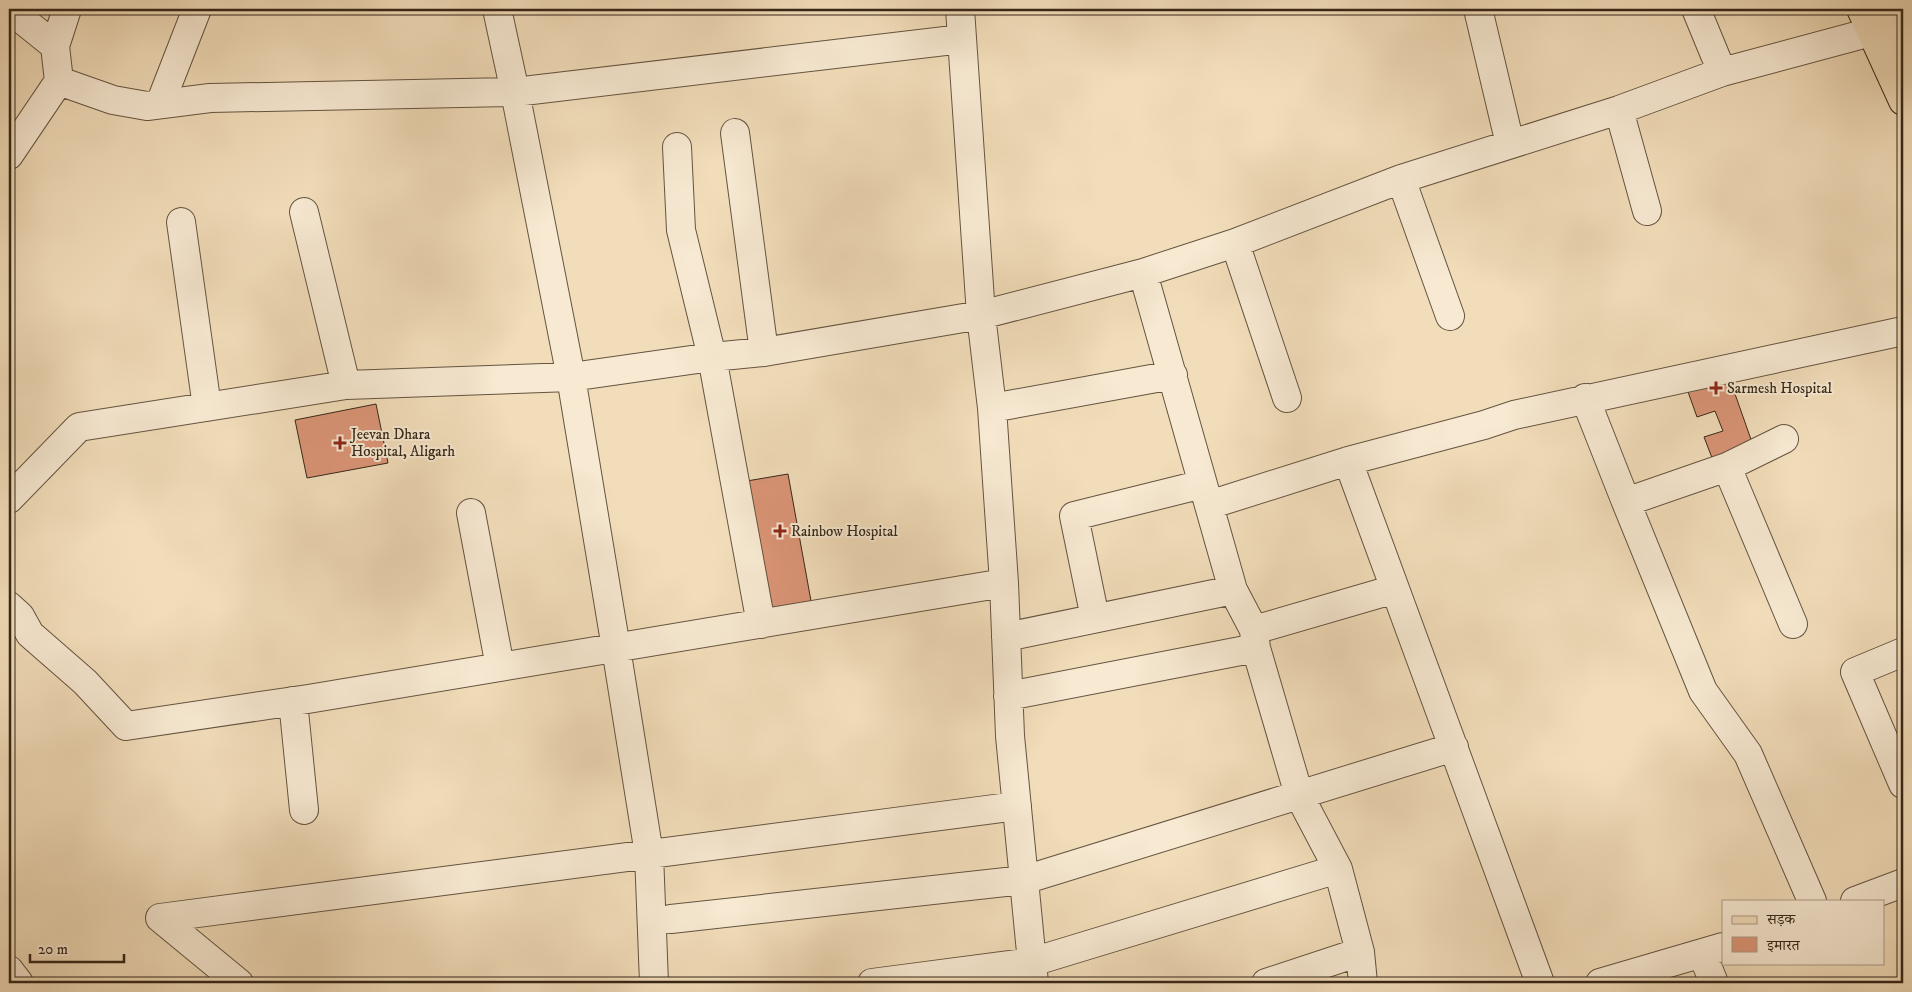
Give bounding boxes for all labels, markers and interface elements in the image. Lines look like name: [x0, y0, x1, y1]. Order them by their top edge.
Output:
place label: Sarmesh Hospital: [1727, 379, 1833, 398]
marker: Sarmesh Hospital: [1709, 381, 1723, 395]
place label: Jeevan Dhara Hospital, Aligarh: [349, 425, 455, 461]
marker: Jeevan Dhara Hospital, Aligarh: [333, 436, 347, 450]
place label: Rainbow Hospital: [791, 522, 898, 541]
marker: Rainbow Hospital: [773, 524, 787, 538]
legend: [1722, 900, 1884, 964]
text: सड़क: [1766, 910, 1796, 929]
scale bar: [30, 932, 124, 964]
text: इमारत: [1766, 936, 1801, 955]
text: 20 m: [38, 940, 68, 959]

